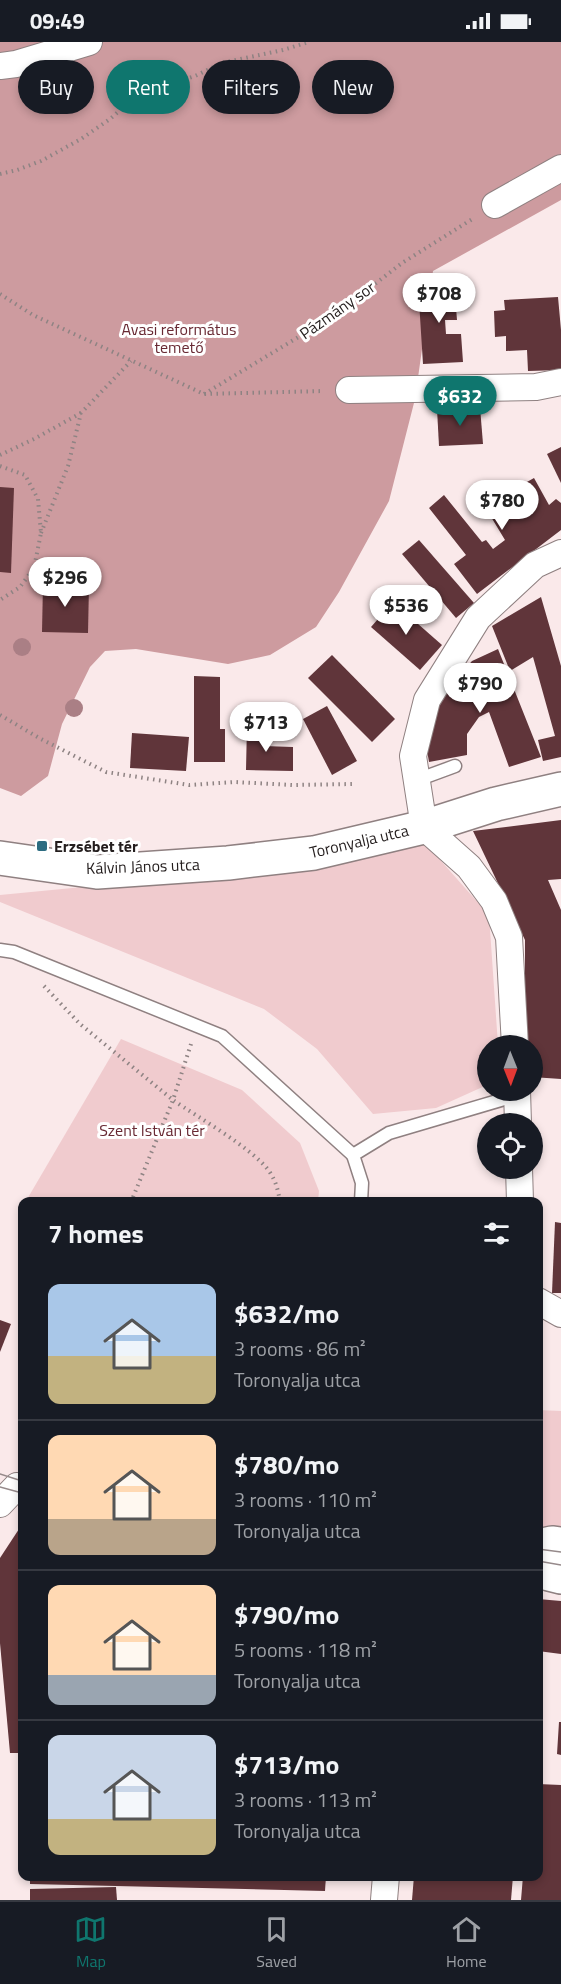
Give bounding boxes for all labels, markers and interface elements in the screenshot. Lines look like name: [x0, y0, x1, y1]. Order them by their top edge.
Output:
text: 09:49: [30, 4, 85, 38]
chip: Buy: [18, 60, 94, 114]
chip: Rent: [106, 60, 190, 114]
chip: Filters: [202, 60, 300, 114]
chip: New: [312, 60, 394, 114]
pin: $708: [403, 273, 475, 324]
street label: Pázmány sor: [294, 275, 380, 345]
text: $708: [417, 277, 461, 308]
park label: Avasi református temető: [122, 317, 236, 359]
pin: $632: [424, 376, 496, 427]
text: $632: [438, 380, 482, 411]
pin: $780: [466, 480, 538, 531]
text: $780: [480, 484, 524, 515]
pin: $296: [29, 557, 101, 608]
text: $296: [43, 561, 87, 592]
pin: $536: [370, 585, 442, 636]
text: $536: [384, 589, 428, 620]
pin: $790: [444, 663, 516, 714]
text: $790: [458, 667, 502, 698]
pin: $713: [230, 702, 302, 753]
text: $713: [244, 706, 288, 737]
street label: Toronyalja utca: [307, 818, 411, 864]
place label: Erzsébet tér: [54, 834, 138, 858]
marker: Erzsébet tér: [35, 839, 49, 853]
street label: Kálvin János utca: [86, 852, 200, 880]
north arrow: [477, 1035, 543, 1101]
map controls: [477, 1035, 543, 1179]
button: locate: [477, 1113, 543, 1179]
park label: Szent István tér: [99, 1118, 205, 1142]
text: 7 homes: [48, 1214, 144, 1253]
icon: filters: [480, 1217, 513, 1250]
text: $632/mo: [234, 1294, 339, 1333]
icon: home: [96, 1308, 168, 1380]
text: 3 rooms · 86 m²: [234, 1333, 366, 1364]
text: Toronyalja utca: [234, 1364, 360, 1395]
text: $780/mo: [234, 1445, 339, 1484]
icon: home: [96, 1459, 168, 1531]
text: 3 rooms · 110 m²: [234, 1484, 377, 1515]
text: Toronyalja utca: [234, 1515, 360, 1546]
text: $790/mo: [234, 1595, 339, 1634]
icon: home: [96, 1609, 168, 1681]
text: 5 rooms · 118 m²: [234, 1634, 377, 1665]
text: Toronyalja utca: [234, 1665, 360, 1696]
text: $713/mo: [234, 1745, 339, 1784]
icon: home: [96, 1759, 168, 1831]
text: 3 rooms · 113 m²: [234, 1784, 377, 1815]
text: Toronyalja utca: [234, 1815, 360, 1846]
tab: Map: [74, 1913, 107, 1973]
tab: Saved: [256, 1913, 297, 1973]
tab: Home: [446, 1913, 487, 1973]

